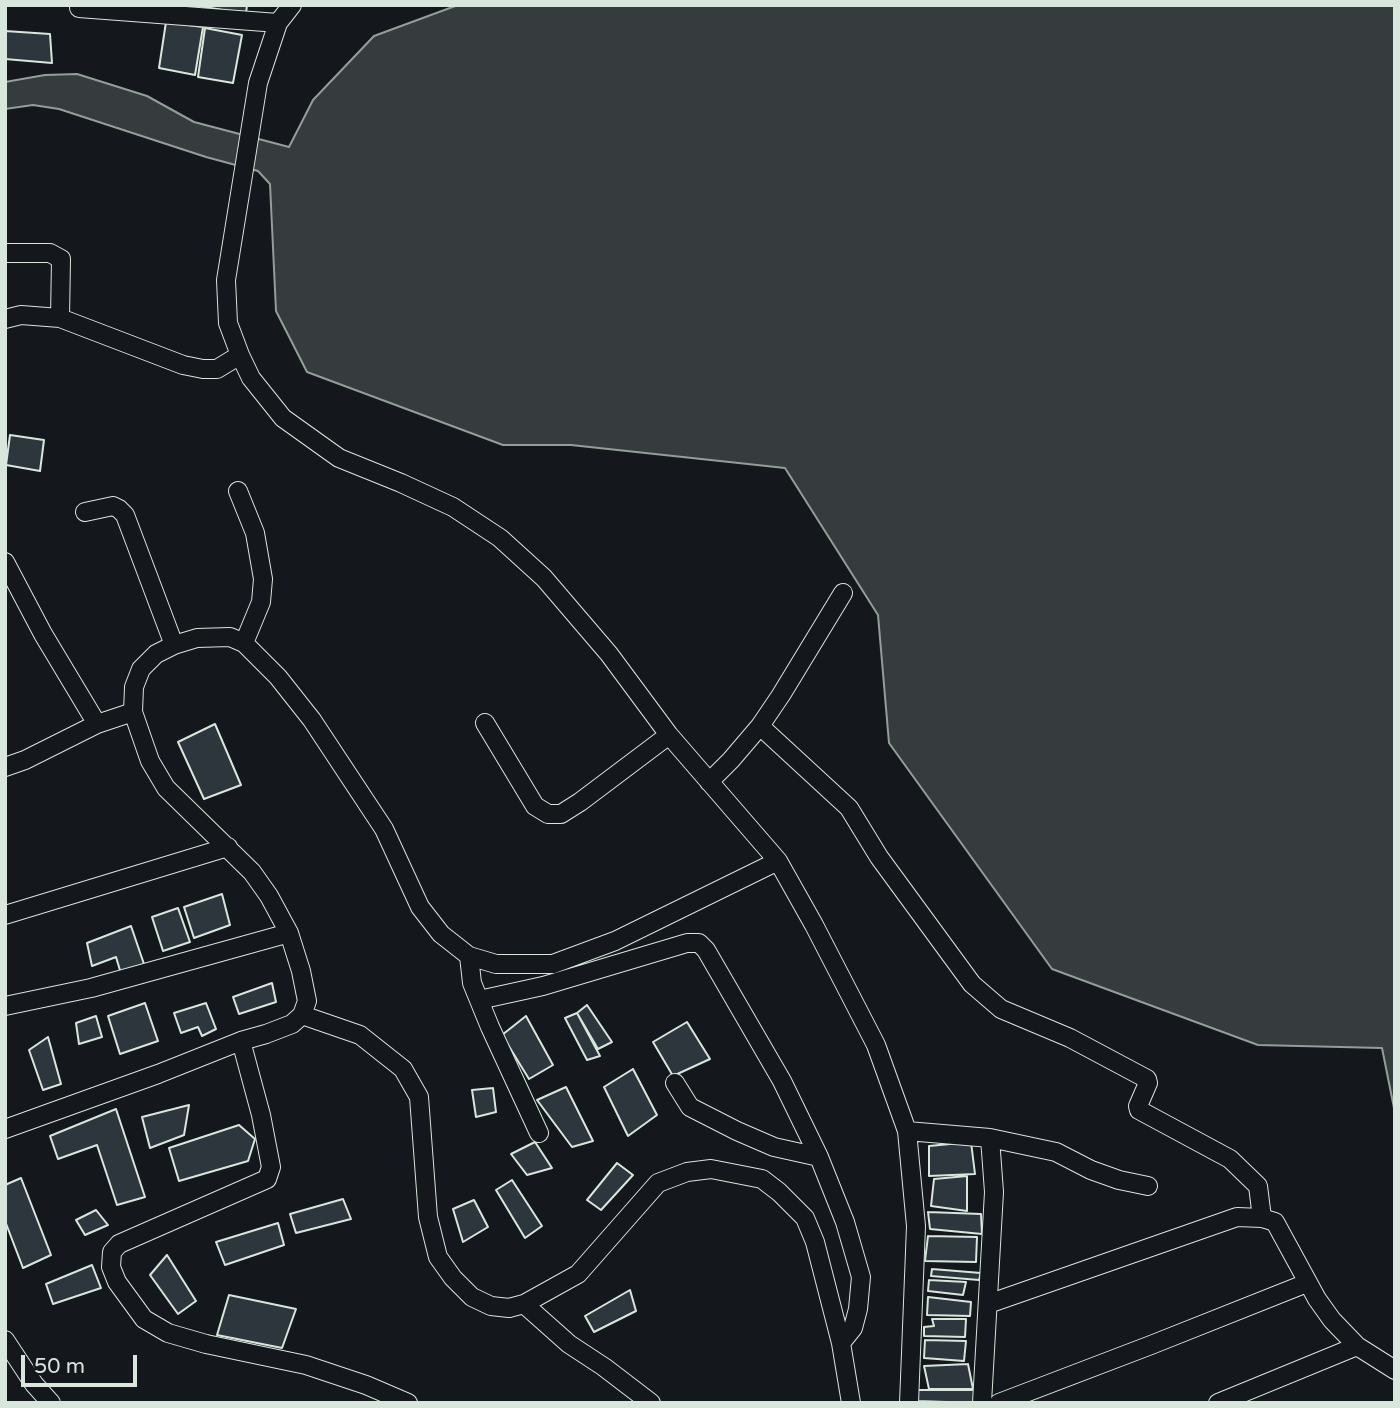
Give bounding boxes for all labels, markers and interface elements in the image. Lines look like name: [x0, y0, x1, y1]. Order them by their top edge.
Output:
scale bar: [24, 1342, 140, 1386]
text: 50 m: [34, 1354, 85, 1379]

